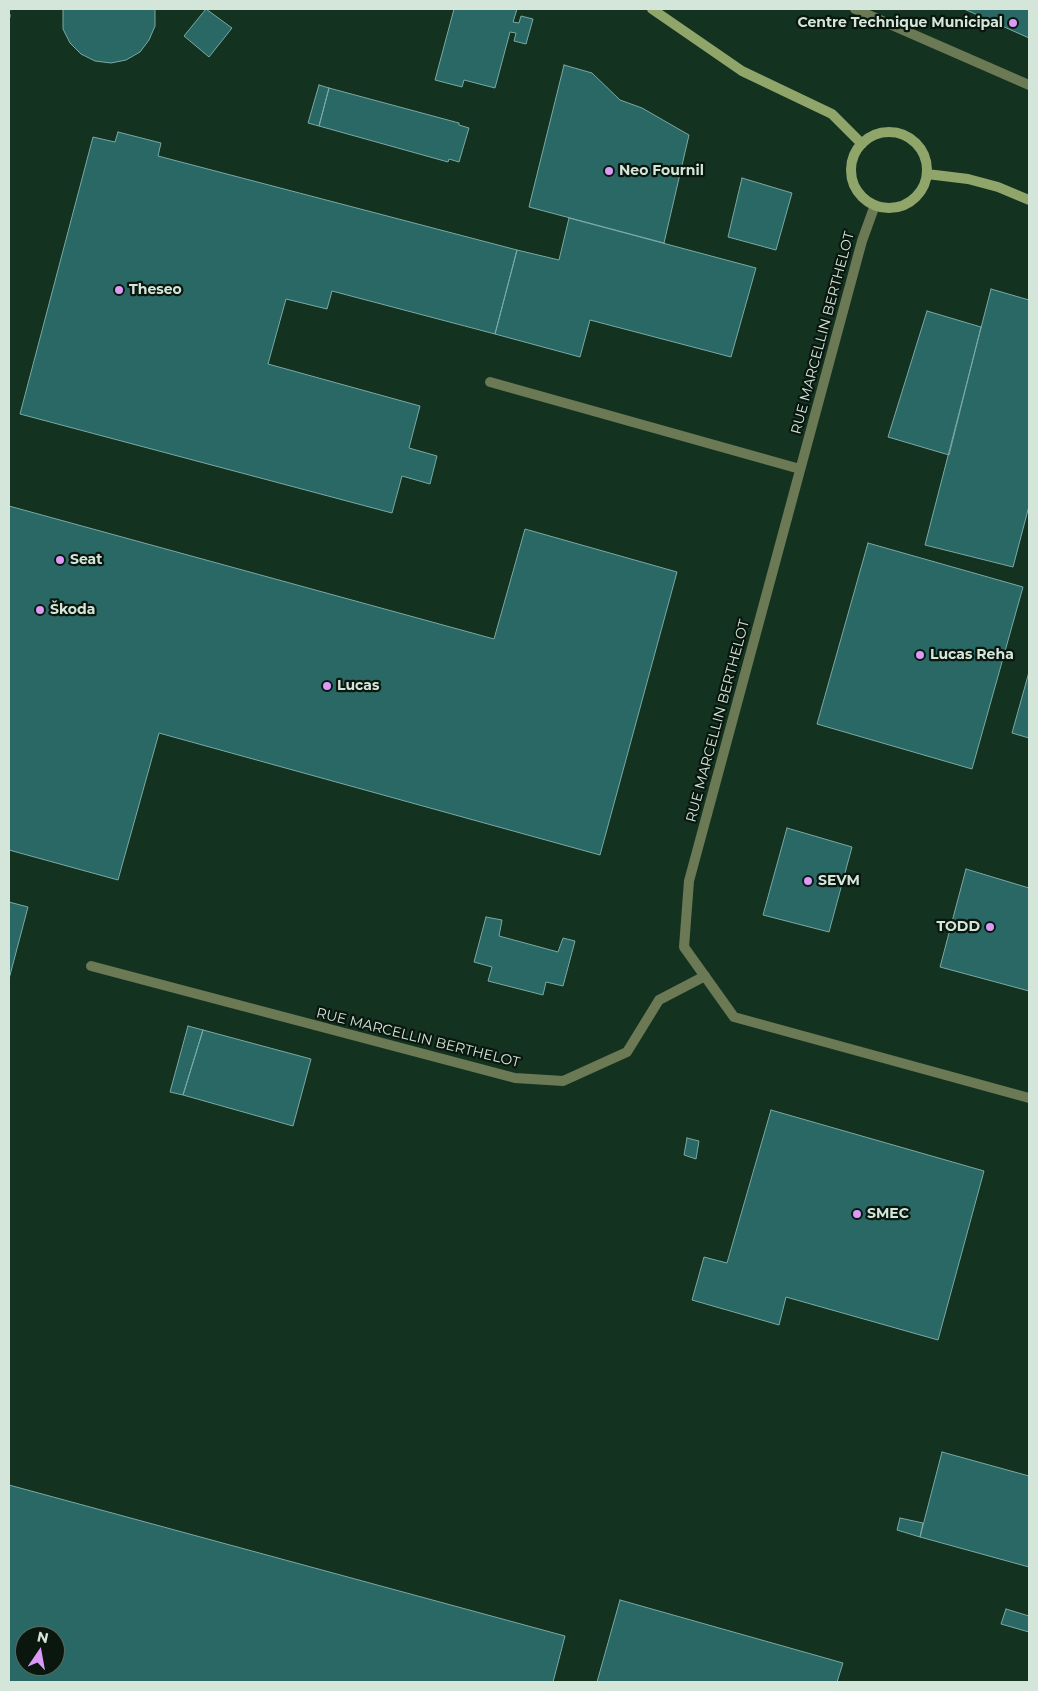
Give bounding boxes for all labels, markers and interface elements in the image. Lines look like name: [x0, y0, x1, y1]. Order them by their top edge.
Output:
place label: Centre Technique Municipal: [798, 15, 1003, 31]
marker: Centre Technique Municipal: [1007, 17, 1019, 29]
place label: Neo Fournil: [619, 163, 704, 179]
marker: Neo Fournil: [603, 165, 615, 177]
street label: RUE MARCELLIN BERTHELOT: [788, 230, 858, 436]
place label: Theseo: [129, 282, 182, 298]
marker: Theseo: [113, 284, 125, 296]
place label: Seat: [70, 552, 102, 568]
marker: Seat: [54, 554, 66, 566]
place label: Škoda: [50, 602, 95, 618]
marker: Škoda: [34, 604, 46, 616]
street label: RUE MARCELLIN BERTHELOT: [683, 618, 753, 824]
place label: Lucas Reha: [930, 647, 1014, 663]
marker: Lucas Reha: [914, 649, 926, 661]
place label: Lucas: [337, 678, 379, 694]
marker: Lucas: [321, 680, 333, 692]
place label: SEVM: [818, 873, 860, 889]
marker: SEVM: [802, 875, 814, 887]
place label: TODD: [937, 919, 980, 935]
marker: TODD: [984, 921, 996, 933]
street label: RUE MARCELLIN BERTHELOT: [314, 1005, 522, 1071]
place label: SMEC: [867, 1206, 909, 1222]
marker: SMEC: [851, 1208, 863, 1220]
north arrow: [15, 1626, 65, 1676]
text: N: [36, 1627, 50, 1647]

